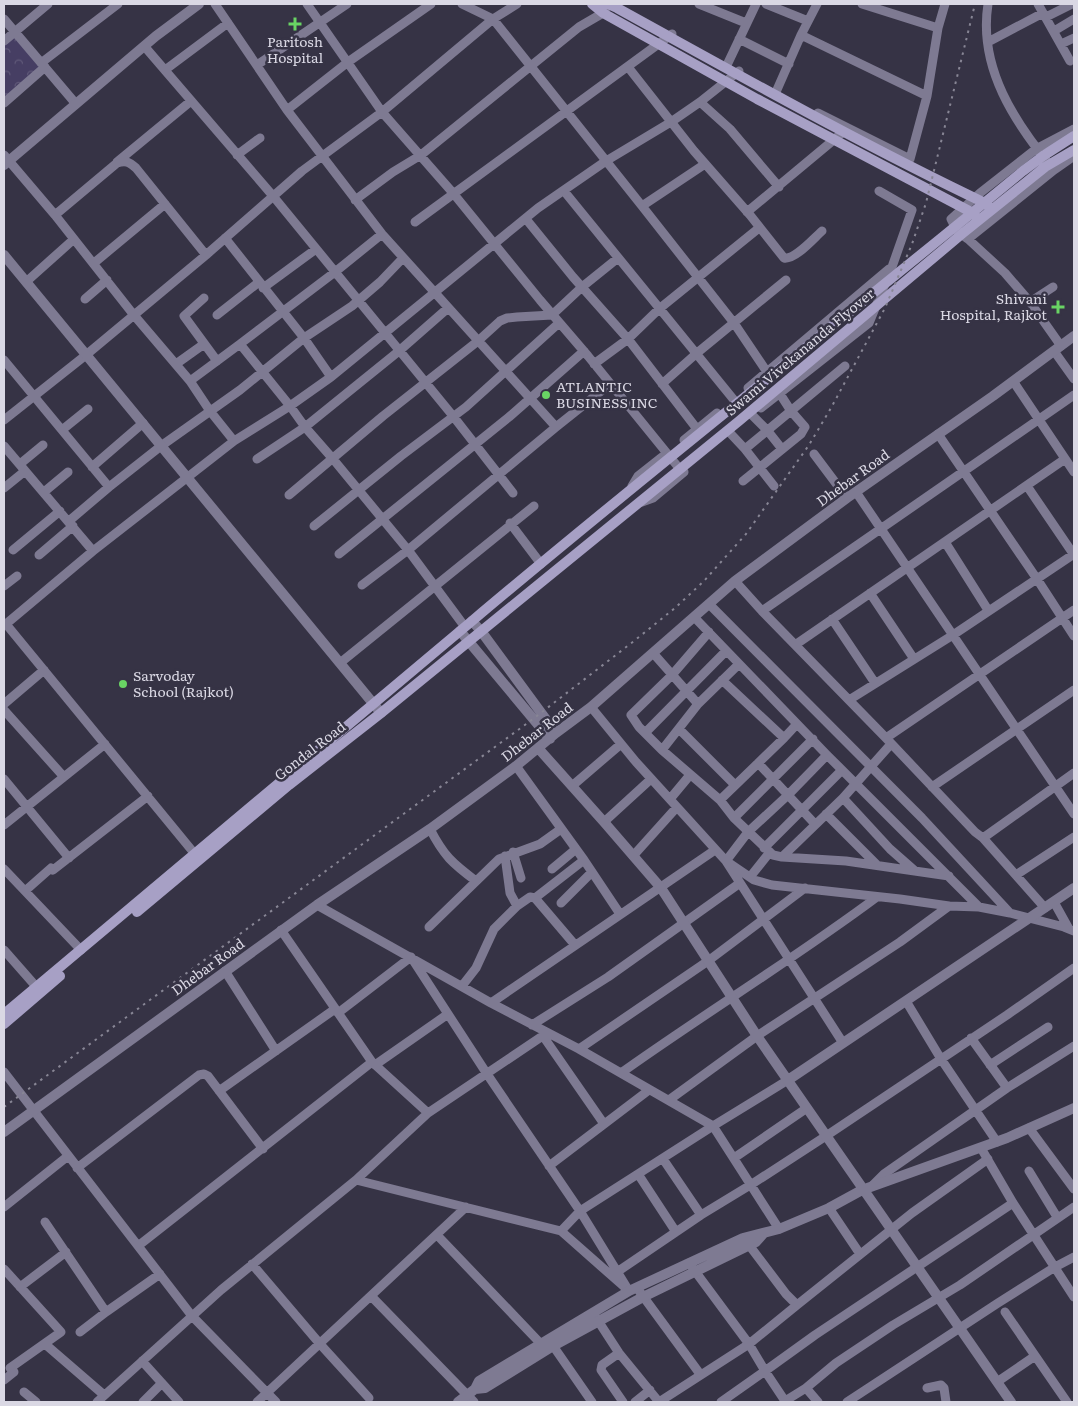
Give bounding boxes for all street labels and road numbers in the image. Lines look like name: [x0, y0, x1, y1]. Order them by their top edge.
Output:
street label: Swami Vivekananda Flyover: [721, 283, 878, 420]
street label: Dhebar Road: [812, 444, 893, 511]
street label: Dhebar Road: [496, 697, 577, 766]
street label: Gondal Road: [270, 716, 349, 784]
street label: Dhebar Road: [167, 933, 248, 1000]

